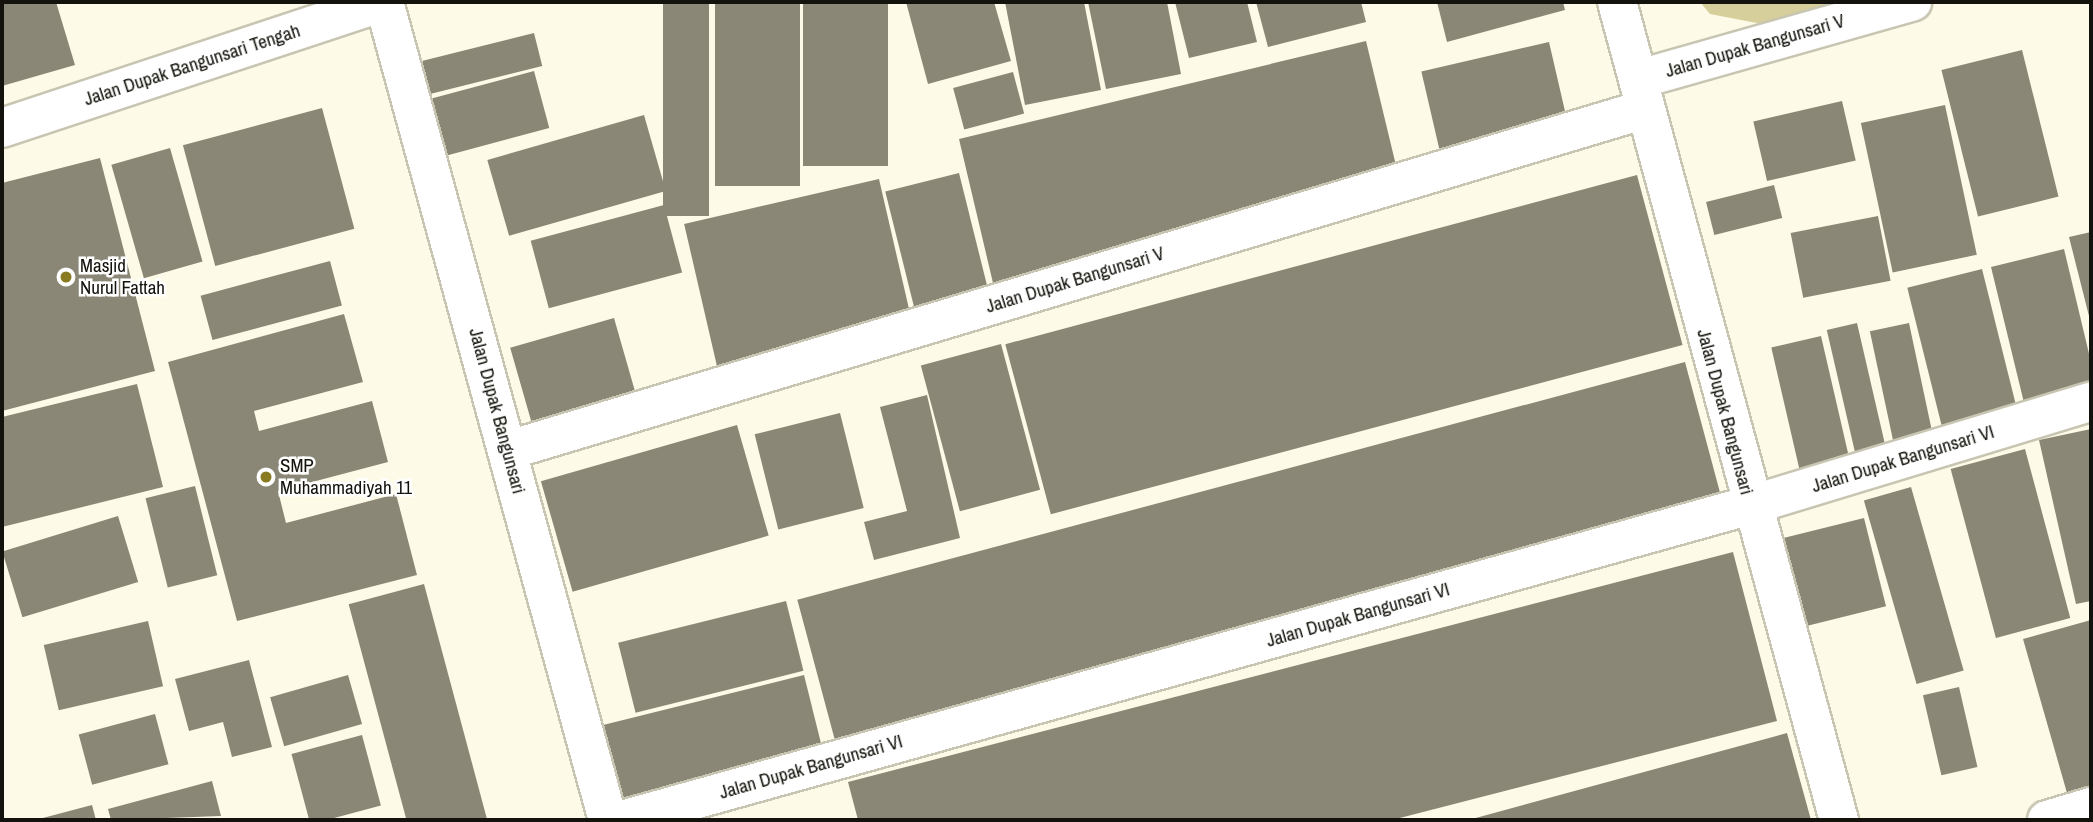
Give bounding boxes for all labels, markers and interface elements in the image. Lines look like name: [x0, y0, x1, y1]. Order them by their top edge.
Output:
street label: Jalan Dupak Bangunsari V: [1663, 9, 1847, 83]
street label: Jalan Dupak Bangunsari Tengah: [81, 19, 303, 111]
street label: Jalan Dupak Bangunsari V: [983, 242, 1167, 318]
place label: Masjid Nurul Fattah: [80, 255, 165, 299]
marker: Masjid Nurul Fattah: [58, 269, 74, 285]
street label: Jalan Dupak Bangunsari: [464, 326, 530, 496]
street label: Jalan Dupak Bangunsari: [1692, 327, 1758, 497]
street label: Jalan Dupak Bangunsari VI: [1809, 420, 1997, 498]
place label: SMP Muhammadiyah 11: [280, 455, 412, 499]
marker: SMP Muhammadiyah 11: [258, 469, 274, 485]
street label: Jalan Dupak Bangunsari VI: [1264, 578, 1452, 652]
street label: Jalan Dupak Bangunsari VI: [717, 730, 905, 804]

